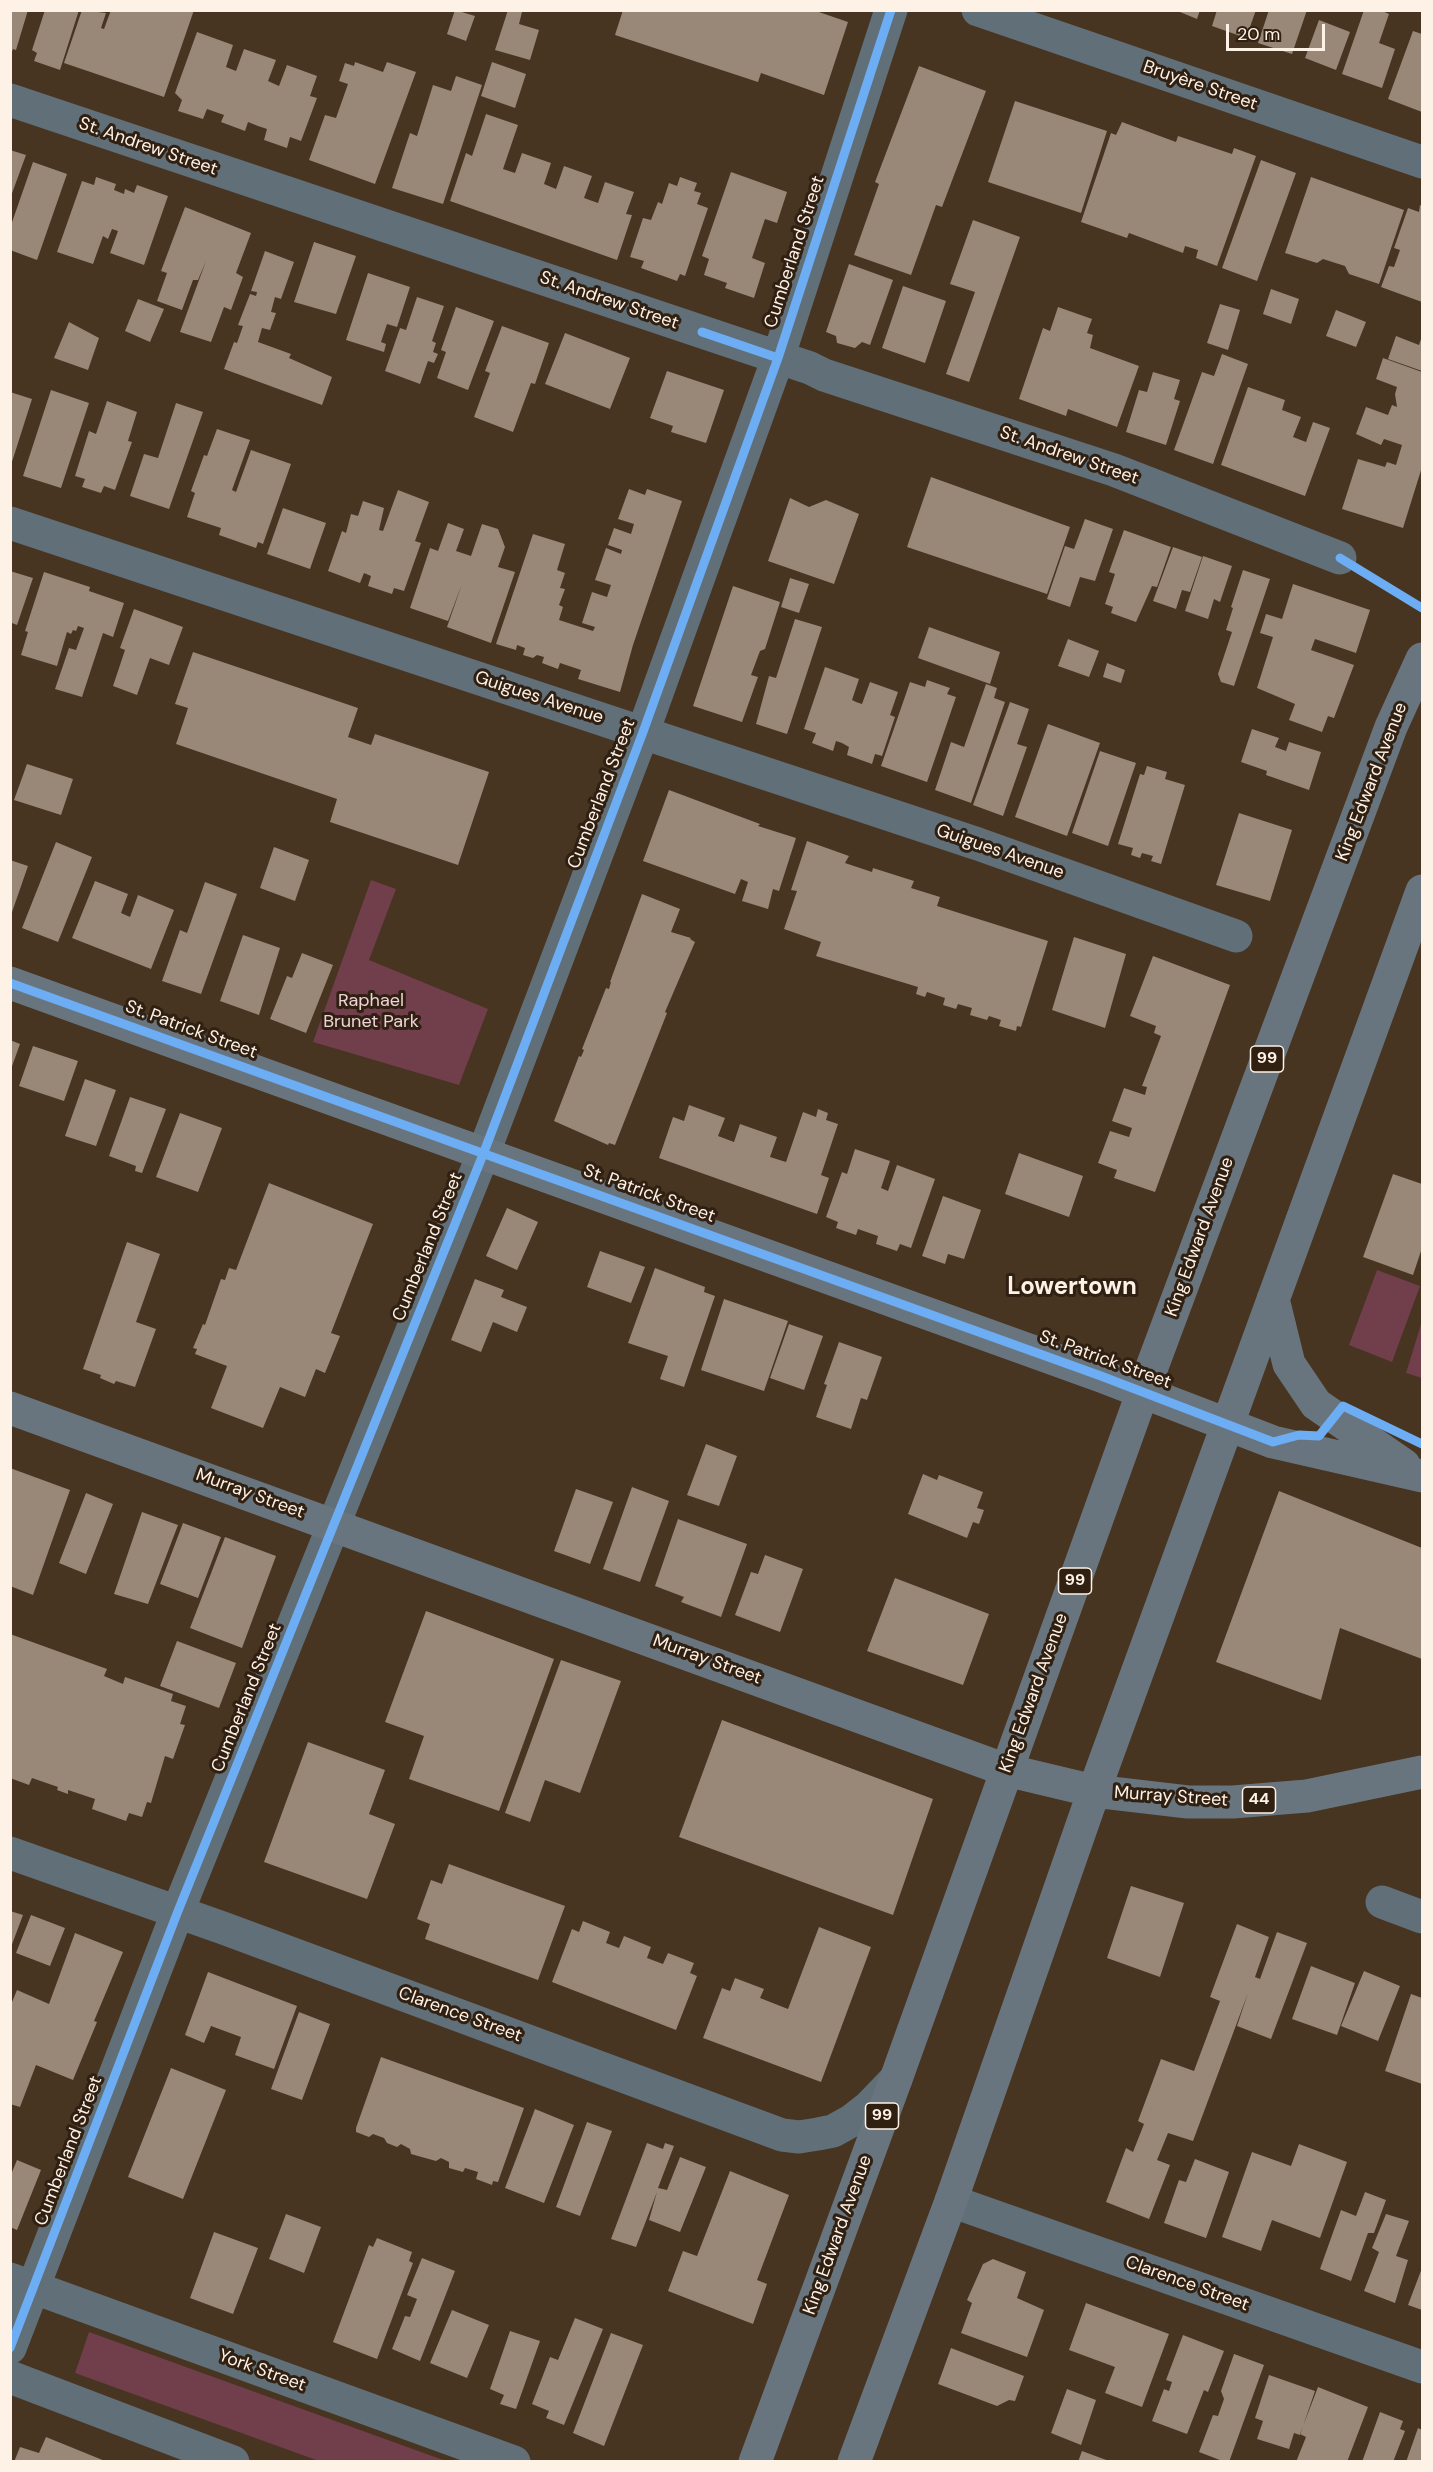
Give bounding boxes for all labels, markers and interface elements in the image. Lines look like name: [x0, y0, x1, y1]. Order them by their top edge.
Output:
scale bar: [1229, 12, 1328, 50]
text: 20 m: [1237, 22, 1280, 46]
street label: Bruyère Street: [1140, 56, 1260, 116]
street label: St. Andrew Street: [76, 113, 220, 181]
street label: Cumberland Street: [760, 173, 830, 331]
street label: St. Andrew Street: [537, 267, 681, 335]
street label: St. Andrew Street: [997, 422, 1141, 490]
street label: Guigues Avenue: [472, 667, 606, 729]
street label: King Edward Avenue: [1332, 700, 1412, 864]
street label: Cumberland Street: [563, 716, 641, 872]
street label: Guigues Avenue: [933, 820, 1067, 884]
park label: Raphael Brunet Park: [323, 990, 419, 1032]
street label: St. Patrick Street: [122, 996, 260, 1064]
road number: 99: [1250, 1046, 1284, 1072]
street label: King Edward Avenue: [1161, 1154, 1239, 1320]
street label: St. Patrick Street: [580, 1160, 718, 1228]
street label: Cumberland Street: [388, 1169, 468, 1325]
district label: Lowertown: [1007, 1274, 1137, 1302]
street label: St. Patrick Street: [1036, 1326, 1174, 1394]
street label: Murray Street: [193, 1464, 307, 1524]
road number: 99: [1058, 1568, 1092, 1594]
street label: King Edward Avenue: [995, 1610, 1073, 1776]
street label: Cumberland Street: [207, 1620, 287, 1776]
street label: Murray Street: [650, 1630, 764, 1690]
street label: Murray Street: [1113, 1782, 1229, 1812]
road number: 44: [1242, 1787, 1276, 1813]
street label: Clarence Street: [395, 1983, 525, 2047]
street label: Cumberland Street: [30, 2073, 108, 2229]
road number: 99: [866, 2103, 898, 2129]
street label: King Edward Avenue: [799, 2152, 877, 2318]
street label: Clarence Street: [1122, 2252, 1252, 2316]
street label: York Street: [216, 2345, 308, 2397]

